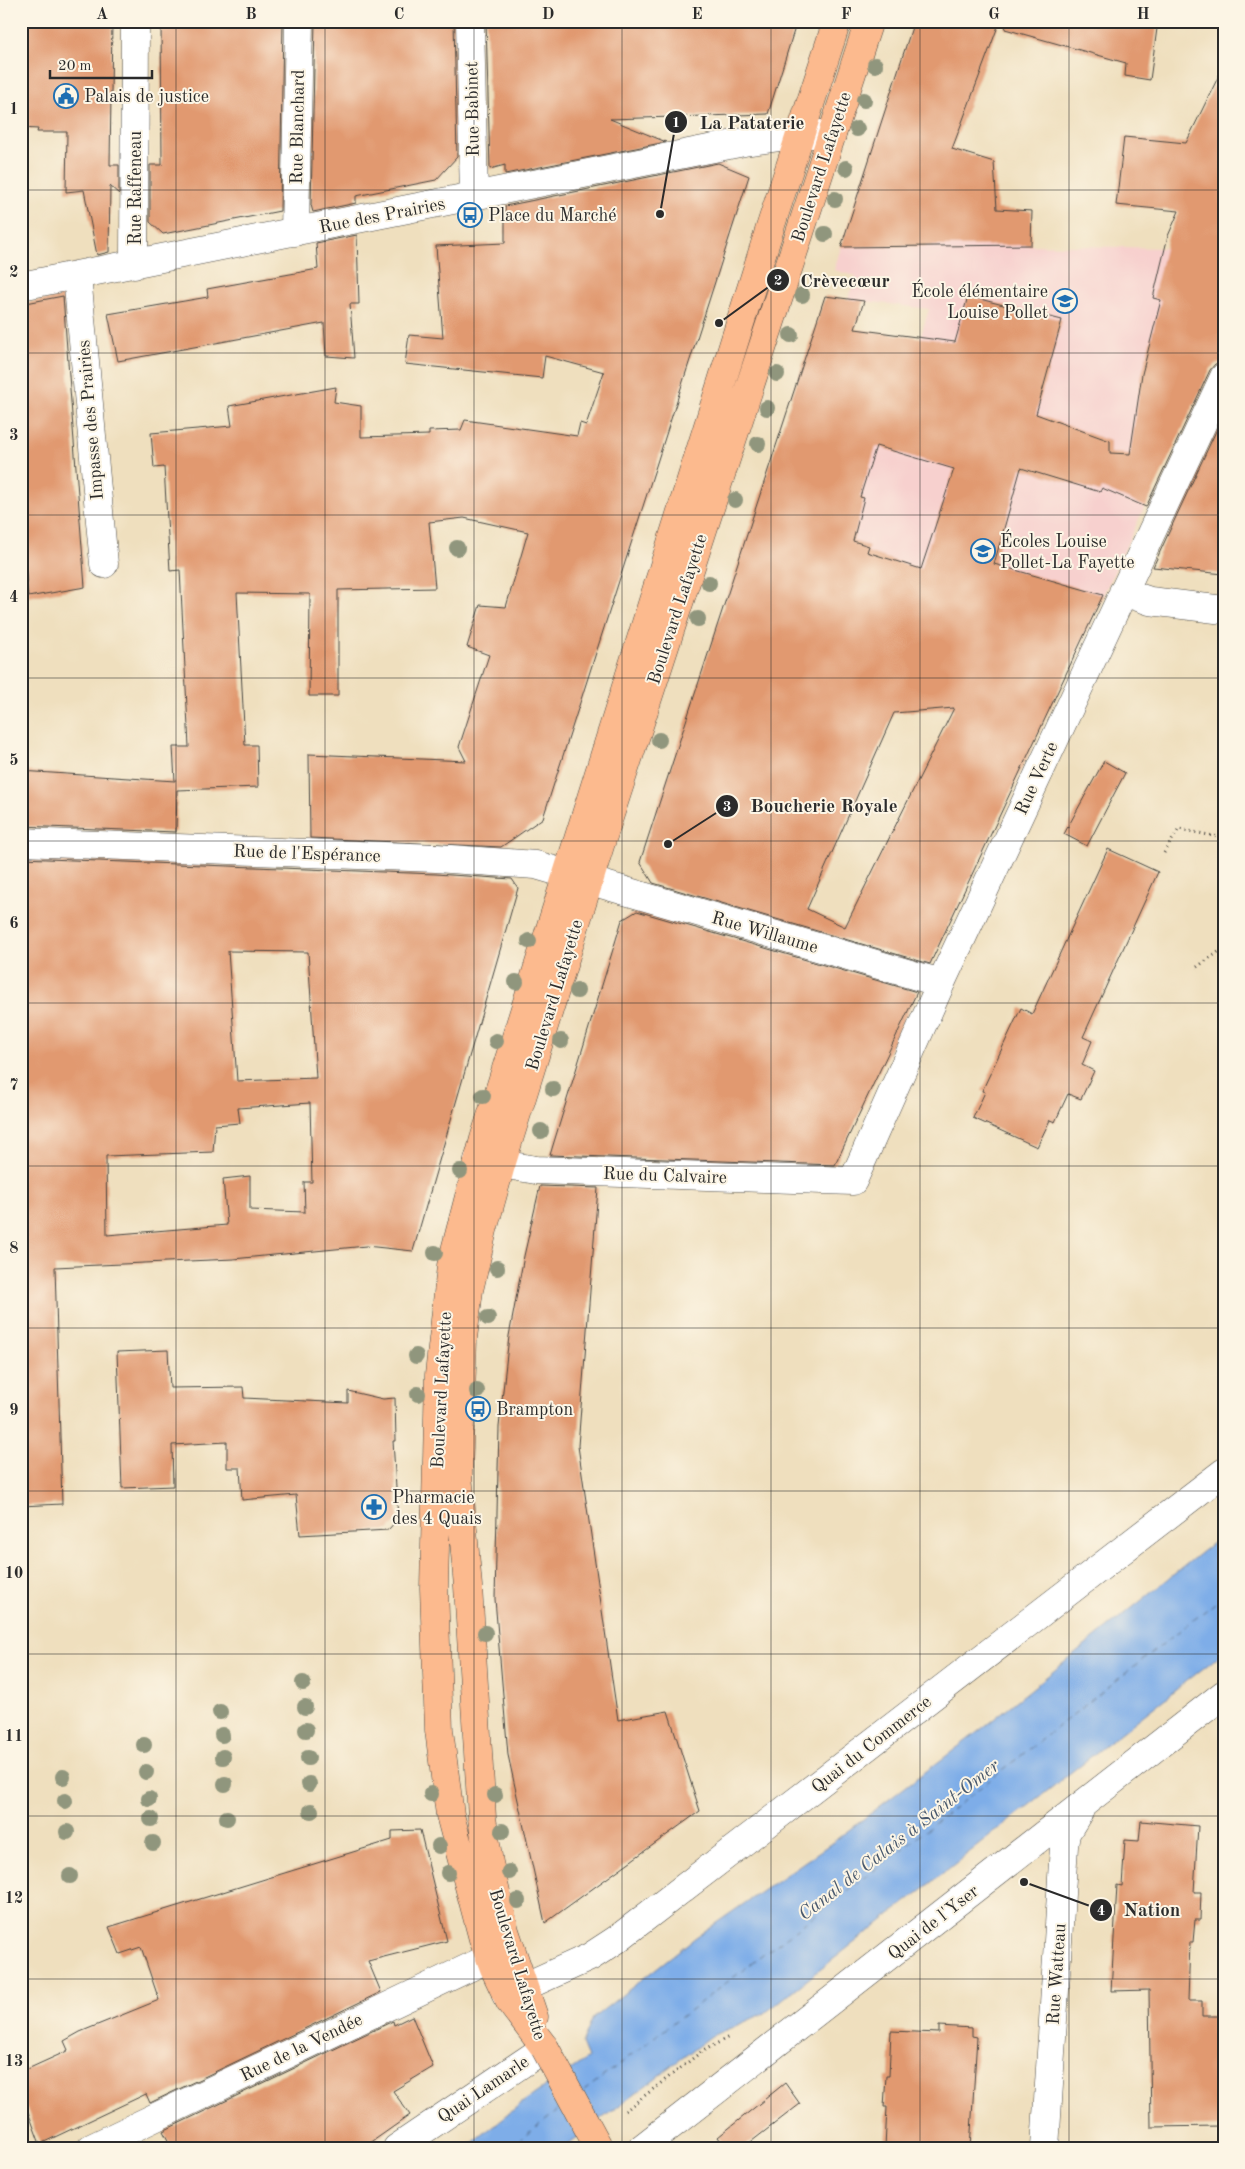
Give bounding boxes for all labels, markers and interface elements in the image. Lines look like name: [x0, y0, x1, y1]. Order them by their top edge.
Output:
text: A: [96, 7, 108, 23]
text: B: [245, 7, 257, 23]
text: C: [394, 7, 404, 23]
text: D: [542, 7, 554, 23]
text: E: [691, 7, 703, 23]
text: F: [841, 7, 852, 23]
text: G: [988, 7, 1000, 23]
text: H: [1136, 7, 1150, 23]
scale bar: [50, 48, 152, 80]
text: 20 m: [58, 59, 92, 74]
street label: Rue Babinet: [463, 61, 483, 157]
street label: Rue Blanchard: [288, 69, 308, 185]
public building icon: Palais de justice: [53, 83, 79, 109]
place label: Palais de justice: [84, 88, 209, 106]
street label: Boulevard Lafayette: [789, 90, 855, 245]
text: 1: [9, 102, 19, 118]
callout: La Pataterie: [664, 105, 814, 139]
text: La Pataterie: [699, 115, 805, 134]
text: 1: [672, 116, 680, 131]
street label: Rue Raffeneau: [127, 130, 145, 245]
street label: Rue des Prairies: [318, 195, 447, 237]
bus stop icon: Place du Marché: [457, 202, 483, 228]
place label: Place du Marché: [488, 207, 616, 225]
callout: Crèvecœur: [766, 263, 900, 297]
text: 2: [9, 265, 19, 281]
text: Crèvecœur: [800, 273, 890, 292]
text: 2: [774, 274, 782, 289]
place label: École élémentaire Louise Pollet: [911, 279, 1048, 322]
school or university icon: École élémentaire Louise Pollet: [1052, 288, 1078, 314]
street label: Impasse des Prairies: [75, 339, 107, 501]
text: 3: [9, 428, 19, 444]
place label: Écoles Louise Pollet-La Fayette: [1000, 529, 1135, 572]
street label: Boulevard Lafayette: [645, 532, 711, 687]
school or university icon: Écoles Louise Pollet-La Fayette: [970, 538, 996, 564]
text: 4: [9, 590, 19, 606]
street label: Rue Verte: [1012, 739, 1062, 818]
text: 5: [9, 753, 19, 769]
callout: Boucherie Royale: [715, 789, 907, 823]
text: Boucherie Royale: [750, 798, 898, 817]
text: 3: [723, 800, 731, 815]
street label: Rue de l'Espérance: [233, 842, 381, 866]
street label: Rue Willaume: [709, 909, 820, 957]
text: 6: [9, 916, 19, 932]
street label: Boulevard Lafayette: [523, 918, 587, 1073]
text: 7: [9, 1078, 19, 1094]
street label: Rue du Calvaire: [603, 1165, 727, 1187]
text: 8: [9, 1241, 19, 1257]
street label: Boulevard Lafayette: [429, 1311, 455, 1469]
bus stop icon: Brampton: [465, 1396, 491, 1422]
place label: Brampton: [496, 1401, 574, 1419]
text: 9: [9, 1403, 19, 1419]
place label: Pharmacie des 4 Quais: [392, 1489, 482, 1528]
pharmacy icon: Pharmacie des 4 Quais: [361, 1494, 387, 1520]
text: 10: [5, 1566, 23, 1582]
street label: Quai du Commerce: [808, 1693, 935, 1797]
text: 11: [5, 1729, 23, 1745]
water label: Canal de Calais à Saint-Omer: [796, 1756, 1004, 1925]
street label: Quai de l'Yser: [885, 1882, 983, 1964]
street label: Boulevard Lafayette: [485, 1887, 549, 2042]
text: 12: [5, 1891, 23, 1907]
callout: Nation: [1088, 1893, 1190, 1927]
text: Nation: [1124, 1902, 1180, 1921]
text: 4: [1097, 1904, 1105, 1919]
street label: Rue Watteau: [1044, 1922, 1070, 2026]
street label: Rue de la Vendée: [238, 2011, 365, 2085]
street label: Quai Lamarle: [435, 2053, 532, 2127]
text: 13: [5, 2054, 23, 2070]

